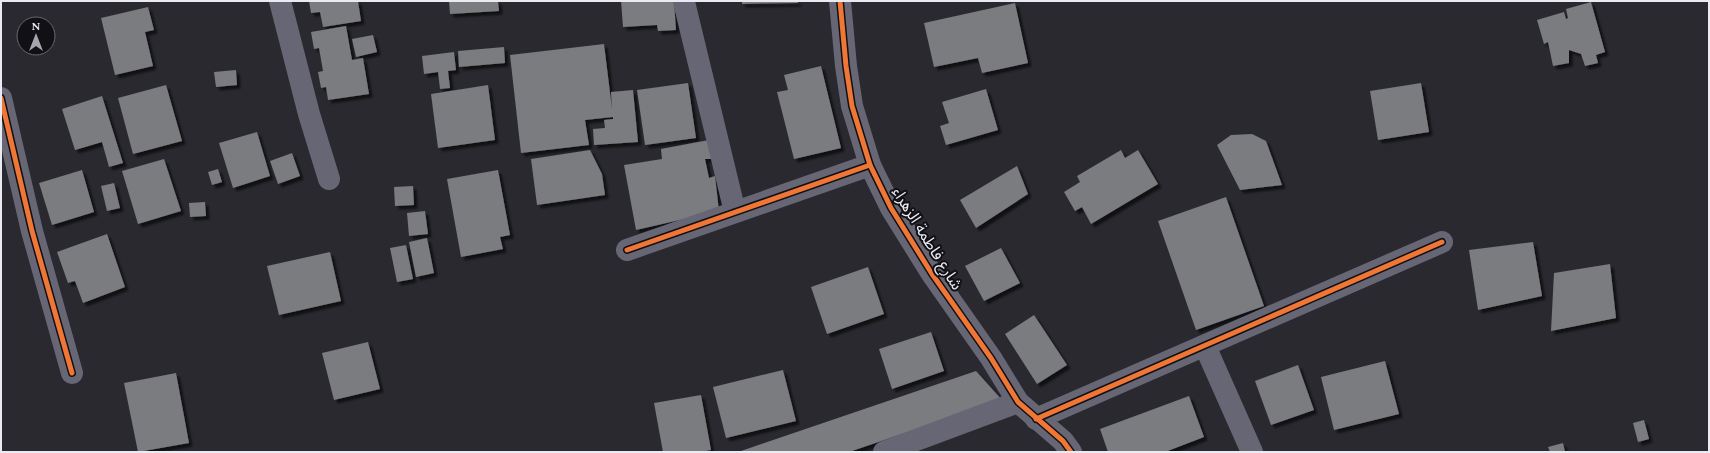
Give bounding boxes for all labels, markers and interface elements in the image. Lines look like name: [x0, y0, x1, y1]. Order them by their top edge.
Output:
north arrow: [16, 16, 56, 56]
text: N: [32, 18, 41, 35]
street label: شارع فاطمة الزهراء: [886, 182, 969, 295]

